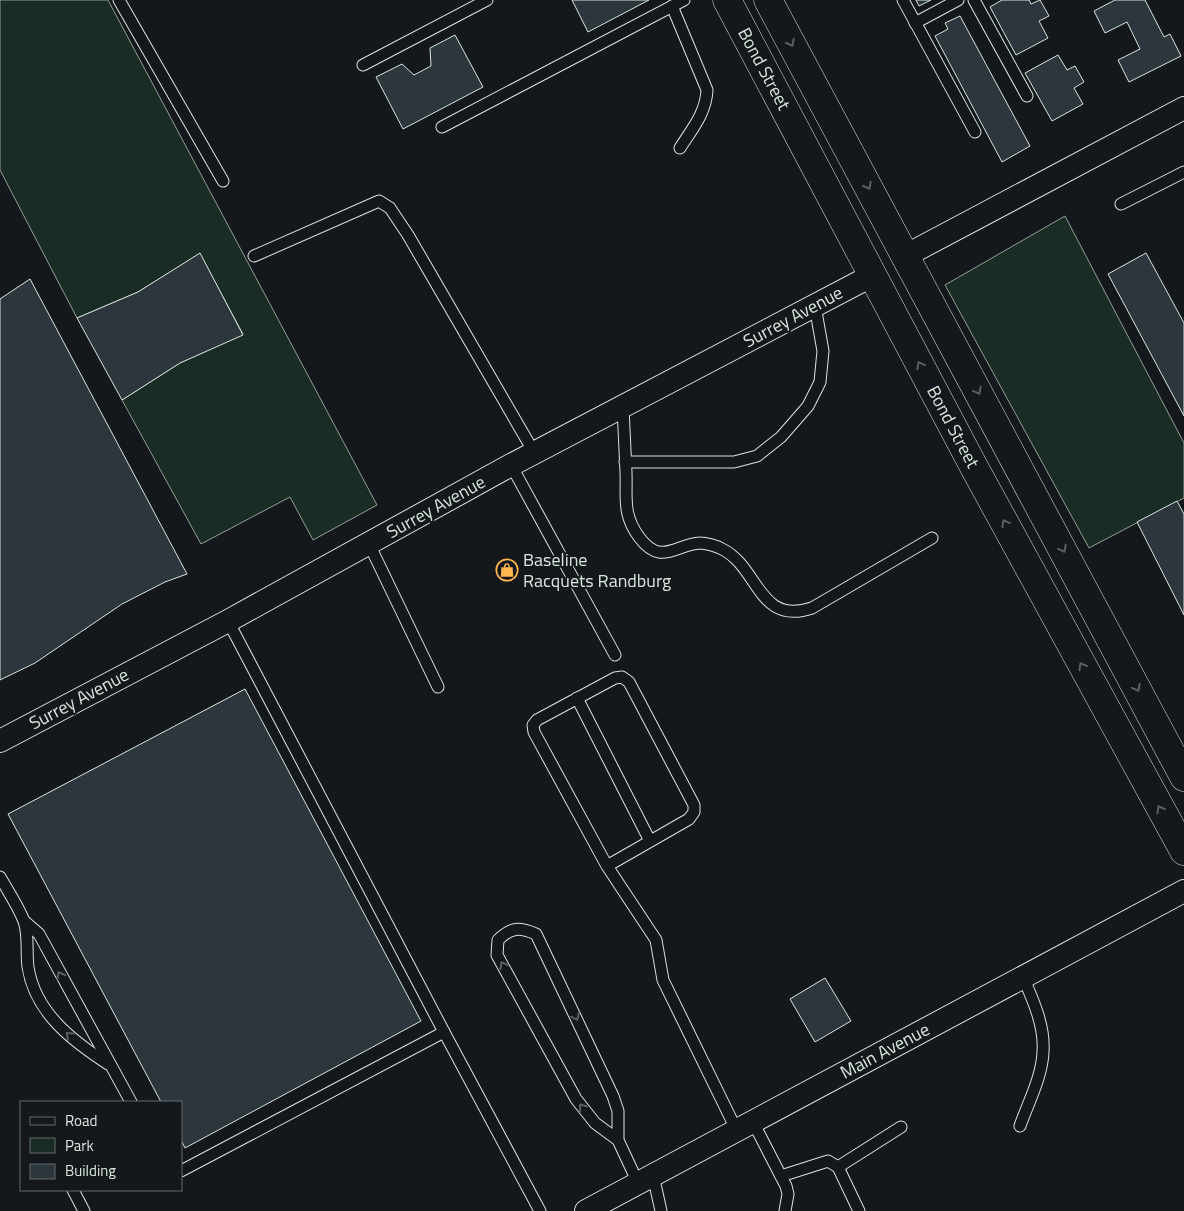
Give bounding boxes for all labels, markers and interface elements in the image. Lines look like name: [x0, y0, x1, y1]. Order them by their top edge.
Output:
street label: Bond Street: [731, 23, 798, 115]
one-way arrow: [785, 38, 795, 47]
one-way arrow: [861, 181, 871, 190]
street label: Surrey Avenue: [738, 279, 847, 354]
one-way arrow: [916, 361, 926, 370]
street label: Bond Street: [920, 381, 987, 473]
one-way arrow: [971, 386, 981, 395]
street label: Surrey Avenue: [381, 468, 490, 545]
one-way arrow: [1001, 520, 1011, 529]
one-way arrow: [1057, 544, 1067, 553]
place label: Baseline Racquets Randburg: [523, 546, 671, 594]
shop icon: Baseline Racquets Randburg: [495, 558, 519, 582]
street label: Surrey Avenue: [24, 661, 133, 736]
one-way arrow: [1079, 662, 1089, 671]
one-way arrow: [1131, 682, 1141, 691]
one-way arrow: [1157, 805, 1167, 814]
one-way arrow: [499, 962, 509, 971]
one-way arrow: [56, 971, 66, 980]
one-way arrow: [569, 1012, 580, 1021]
street label: Main Avenue: [835, 1016, 934, 1085]
one-way arrow: [65, 1032, 74, 1041]
legend: [20, 1101, 182, 1191]
one-way arrow: [579, 1104, 587, 1113]
text: Road: [65, 1109, 97, 1132]
text: Park: [65, 1134, 94, 1157]
text: Building: [65, 1159, 116, 1182]

